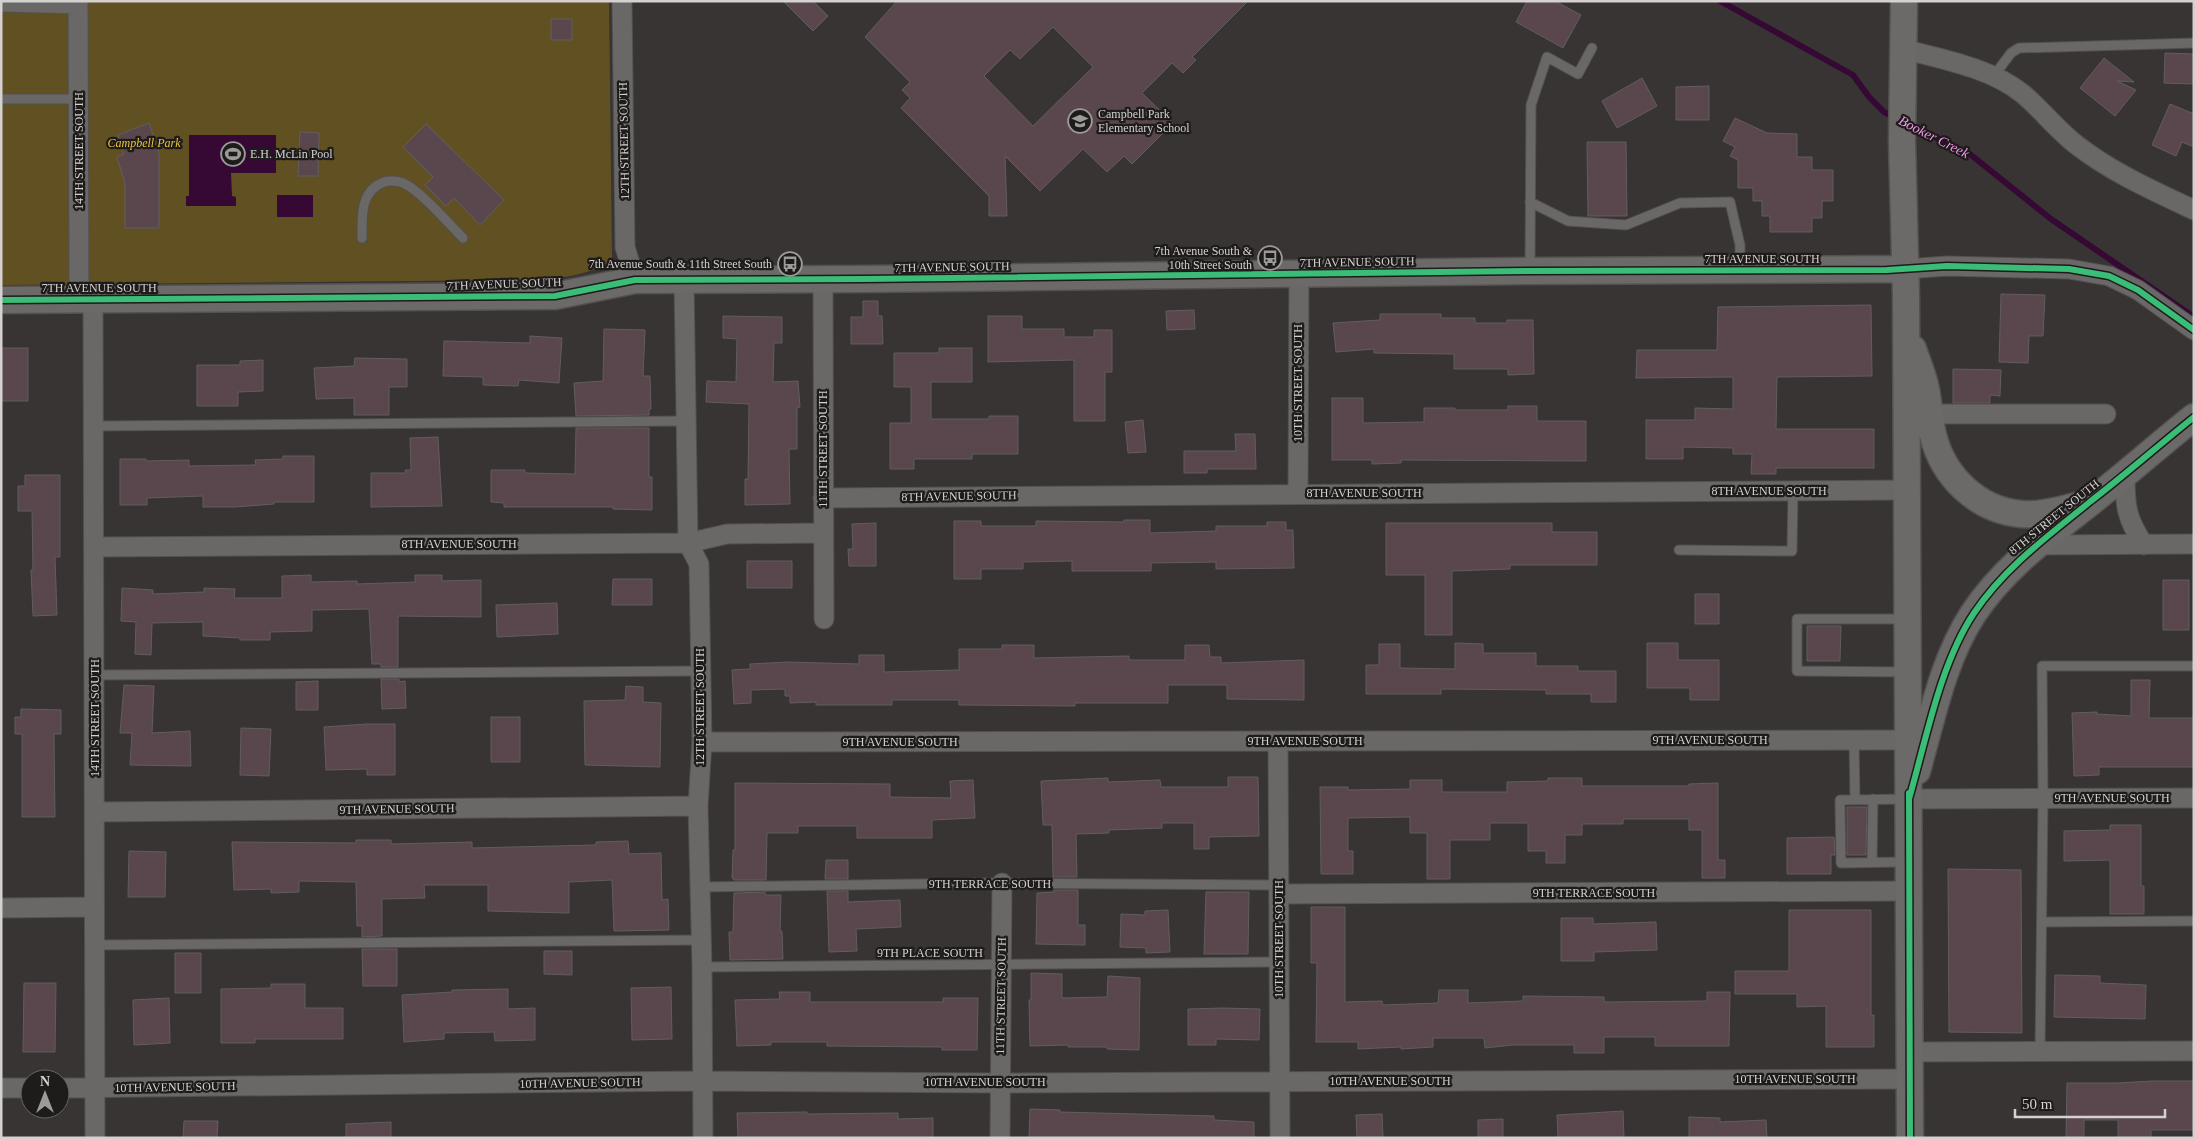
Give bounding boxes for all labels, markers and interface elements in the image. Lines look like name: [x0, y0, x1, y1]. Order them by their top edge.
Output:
street label: 12TH STREET SOUTH: [616, 82, 632, 200]
street label: 14TH STREET SOUTH: [72, 92, 86, 210]
place label: Campbell Park Elementary School: [1098, 107, 1190, 135]
school or university icon: Campbell Park Elementary School: [1067, 108, 1093, 134]
water label: Booker Creek: [1896, 113, 1972, 161]
park label: Campbell Park: [108, 136, 181, 150]
sports icon: E.H. McLin Pool: [220, 141, 246, 167]
place label: E.H. McLin Pool: [250, 147, 333, 161]
place label: 7th Avenue South & 10th Street South: [1155, 244, 1253, 272]
bus stop icon: 7th Avenue South & 10th Street South: [1257, 245, 1283, 271]
bus stop icon: 7th Avenue South & 11th Street South: [777, 251, 803, 277]
street label: 7TH AVENUE SOUTH: [1704, 252, 1820, 266]
street label: 7TH AVENUE SOUTH: [1299, 254, 1415, 270]
place label: 7th Avenue South & 11th Street South: [589, 257, 772, 271]
street label: 7TH AVENUE SOUTH: [894, 259, 1010, 275]
street label: 7TH AVENUE SOUTH: [446, 275, 562, 293]
street label: 7TH AVENUE SOUTH: [41, 281, 157, 295]
street label: 10TH STREET SOUTH: [1291, 324, 1305, 442]
street label: 11TH STREET SOUTH: [816, 390, 830, 508]
street label: 8TH STREET SOUTH: [2006, 476, 2102, 558]
street label: 8TH AVENUE SOUTH: [1711, 484, 1827, 498]
street label: 8TH AVENUE SOUTH: [1306, 486, 1422, 500]
street label: 8TH AVENUE SOUTH: [901, 488, 1017, 504]
street label: 8TH AVENUE SOUTH: [401, 537, 517, 551]
street label: 12TH STREET SOUTH: [693, 648, 707, 766]
street label: 14TH STREET SOUTH: [88, 659, 102, 777]
street label: 9TH AVENUE SOUTH: [1652, 733, 1768, 747]
street label: 9TH AVENUE SOUTH: [1247, 734, 1363, 748]
street label: 9TH AVENUE SOUTH: [842, 735, 958, 749]
street label: 9TH AVENUE SOUTH: [2054, 791, 2170, 805]
street label: 9TH AVENUE SOUTH: [339, 801, 455, 817]
street label: 9TH TERRACE SOUTH: [929, 877, 1052, 891]
street label: 10TH STREET SOUTH: [1272, 880, 1286, 998]
street label: 9TH TERRACE SOUTH: [1533, 886, 1656, 900]
street label: 11TH STREET SOUTH: [993, 937, 1009, 1055]
street label: 9TH PLACE SOUTH: [877, 946, 983, 960]
north arrow: [20, 1069, 70, 1119]
street label: 10TH AVENUE SOUTH: [1734, 1072, 1856, 1086]
text: N: [40, 1074, 50, 1089]
street label: 10TH AVENUE SOUTH: [1329, 1074, 1451, 1088]
street label: 10TH AVENUE SOUTH: [519, 1075, 641, 1091]
street label: 10TH AVENUE SOUTH: [924, 1075, 1046, 1089]
street label: 10TH AVENUE SOUTH: [114, 1079, 236, 1095]
scale bar: [2015, 1086, 2165, 1118]
text: 50 m: [2022, 1096, 2053, 1112]

